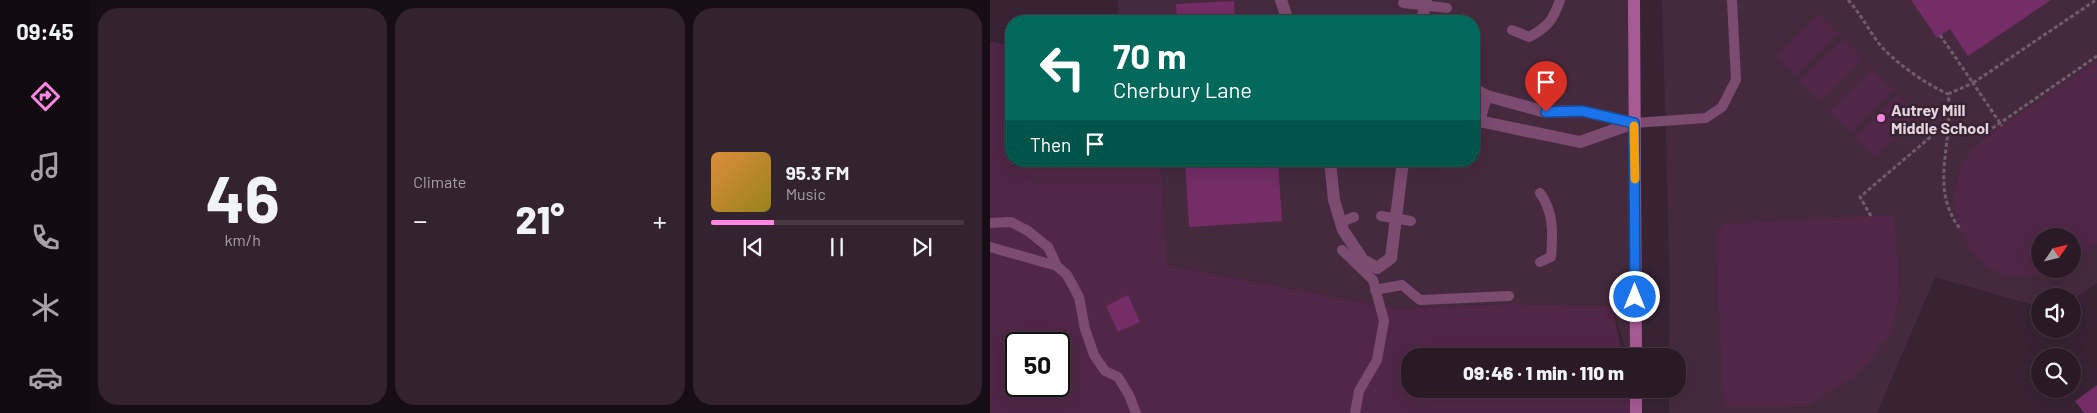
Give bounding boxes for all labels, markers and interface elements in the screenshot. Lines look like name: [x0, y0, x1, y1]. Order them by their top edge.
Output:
text: 09:45: [16, 18, 74, 44]
text: 70 m: [1113, 34, 1187, 76]
icon: left: [1030, 35, 1095, 100]
pin: [1525, 61, 1567, 112]
icon: arrive: [1532, 68, 1560, 96]
text: Cherbury Lane: [1113, 76, 1252, 102]
icon: directions: [28, 79, 63, 114]
place label: Autrey Mill Middle School: [1891, 100, 1989, 137]
marker: Autrey Mill Middle School: [1875, 112, 1887, 124]
icon: arrive: [1081, 130, 1109, 158]
text: Then: [1030, 133, 1071, 156]
icon: music: [28, 149, 63, 184]
text: 46: [206, 158, 280, 236]
text: 95.3 FM: [786, 161, 849, 184]
text: Climate: [413, 172, 466, 191]
text: Music: [786, 184, 826, 203]
text: 21°: [515, 196, 565, 242]
text: −: [413, 203, 427, 237]
text: +: [653, 203, 667, 237]
icon: phone: [28, 220, 63, 255]
north arrow: [2031, 228, 2081, 278]
map controls: [2031, 228, 2081, 398]
text: km/h: [225, 230, 261, 249]
icon: previous: [739, 233, 767, 261]
icon: pause: [823, 233, 851, 261]
icon: next: [908, 233, 936, 261]
position arrow: [1608, 270, 1660, 322]
button: sound: [2031, 288, 2081, 338]
icon: climate: [28, 290, 63, 325]
speed limit sign: 50: [1005, 332, 1070, 397]
button: search: [2031, 348, 2081, 398]
icon: car: [28, 360, 63, 395]
text: 09:46 · 1 min · 110 m: [1463, 361, 1624, 384]

